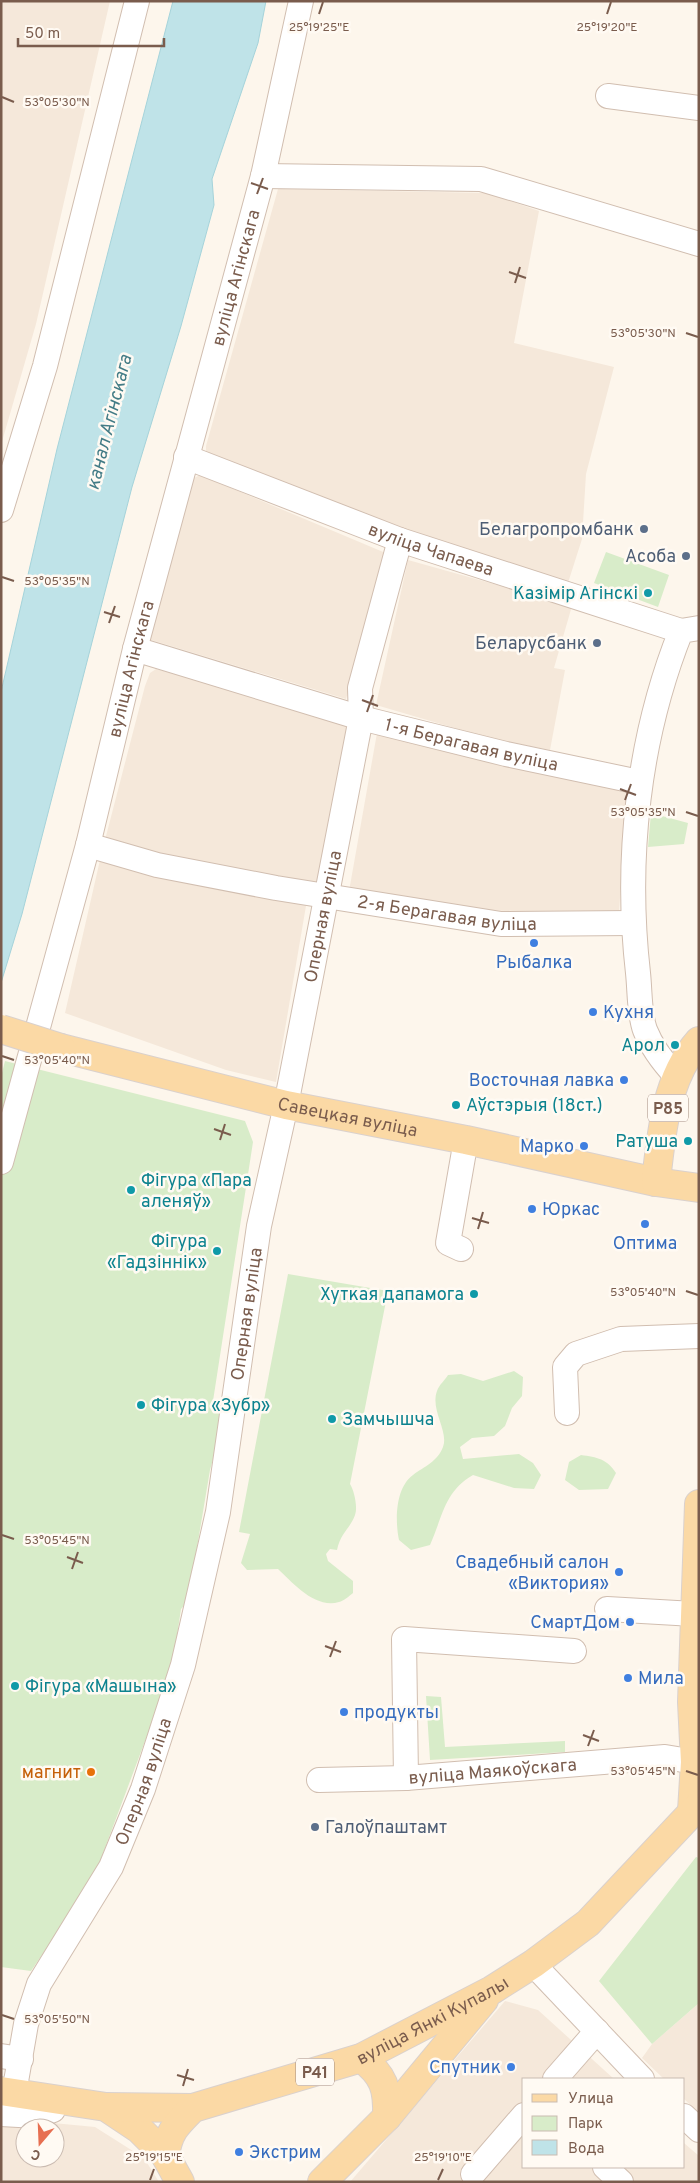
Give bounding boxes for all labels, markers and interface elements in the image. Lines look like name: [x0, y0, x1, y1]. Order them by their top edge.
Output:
scale bar: [18, 15, 164, 47]
text: 25°19'25"E: [289, 20, 349, 36]
text: 25°19'20"E: [577, 20, 638, 36]
text: 50 m: [25, 25, 60, 44]
text: 53°05'30"N: [24, 95, 90, 111]
street label: вуліца Агінскага: [207, 207, 266, 349]
text: 53°05'30"N: [610, 326, 676, 342]
water label: канал Агінскага: [82, 352, 138, 493]
street label: вуліца Чапаева: [365, 519, 496, 583]
place label: Белагропромбанк: [479, 519, 634, 542]
marker: Белагропромбанк: [638, 523, 650, 535]
place label: Асоба: [625, 546, 676, 569]
marker: Асоба: [680, 550, 692, 562]
text: 53°05'35"N: [24, 574, 90, 590]
place label: Казімір Агінскі: [513, 583, 638, 606]
marker: Казімір Агінскі: [642, 587, 654, 599]
street label: вуліца Агінскага: [104, 598, 161, 740]
place label: Беларусбанк: [475, 633, 587, 656]
marker: Беларусбанк: [591, 637, 603, 649]
street label: 1-я Берагавая вуліца: [382, 714, 560, 778]
text: 53°05'35"N: [610, 805, 676, 821]
street label: Оперная вуліца: [300, 849, 348, 985]
street label: 2-я Берагавая вуліца: [355, 891, 537, 937]
marker: Рыбалка: [528, 937, 540, 949]
place label: Рыбалка: [496, 952, 572, 975]
place label: Кухня: [603, 1002, 654, 1025]
marker: Кухня: [587, 1006, 599, 1018]
place label: Арол: [621, 1035, 665, 1058]
marker: Арол: [669, 1039, 681, 1051]
text: 53°05'40"N: [24, 1053, 90, 1069]
place label: Восточная лавка: [469, 1070, 614, 1093]
marker: Восточная лавка: [618, 1074, 630, 1086]
street label: Савецкая вуліца: [275, 1093, 419, 1143]
road number: Р85: [648, 1094, 688, 1122]
place label: Аўстэрыя (18ст.): [466, 1095, 603, 1118]
marker: Аўстэрыя (18ст.): [450, 1099, 462, 1111]
place label: Ратуша: [615, 1131, 678, 1154]
marker: Ратуша: [682, 1135, 694, 1147]
place label: Марко: [520, 1136, 574, 1159]
marker: Марко: [578, 1140, 590, 1152]
place label: Фігура «Пара аленяў»: [141, 1170, 252, 1214]
marker: Фігура «Пара аленяў»: [125, 1184, 137, 1196]
place label: Юркас: [542, 1199, 600, 1222]
marker: Юркас: [526, 1203, 538, 1215]
marker: Оптима: [639, 1218, 651, 1230]
place label: Фігура «Гадзіннік»: [107, 1231, 207, 1275]
place label: Оптима: [613, 1233, 677, 1256]
marker: Фігура «Гадзіннік»: [211, 1245, 223, 1257]
street label: Оперная вуліца: [227, 1246, 269, 1382]
place label: Хуткая дапамога: [320, 1284, 464, 1307]
text: 53°05'40"N: [610, 1285, 676, 1301]
marker: Хуткая дапамога: [468, 1288, 480, 1300]
place label: Фігура «Зубр»: [151, 1395, 270, 1418]
marker: Фігура «Зубр»: [135, 1399, 147, 1411]
place label: Замчышча: [342, 1409, 434, 1432]
marker: Замчышча: [326, 1413, 338, 1425]
text: 53°05'45"N: [24, 1533, 90, 1549]
place label: Свадебный салон «Виктория»: [455, 1552, 609, 1596]
marker: Свадебный салон «Виктория»: [613, 1566, 625, 1578]
place label: СмартДом: [530, 1612, 620, 1635]
marker: СмартДом: [624, 1616, 636, 1628]
place label: Мила: [638, 1668, 684, 1691]
marker: Мила: [622, 1672, 634, 1684]
place label: Фігура «Машына»: [25, 1676, 176, 1699]
marker: Фігура «Машына»: [9, 1680, 21, 1692]
place label: продукты: [354, 1702, 439, 1725]
marker: продукты: [338, 1706, 350, 1718]
street label: Оперная вуліца: [111, 1715, 178, 1849]
street label: вуліца Маякоўскага: [408, 1754, 578, 1791]
place label: магнит: [22, 1762, 81, 1785]
text: 53°05'45"N: [610, 1764, 676, 1780]
marker: магнит: [85, 1766, 97, 1778]
place label: Галоўпаштамт: [325, 1817, 447, 1840]
marker: Галоўпаштамт: [309, 1821, 321, 1833]
street label: вуліца Янкі Купалы: [353, 1972, 514, 2071]
text: 53°05'50"N: [24, 2012, 90, 2028]
place label: Спутник: [429, 2057, 501, 2080]
road number: Р41: [296, 2058, 334, 2086]
marker: Спутник: [505, 2061, 517, 2073]
legend: [522, 2078, 685, 2168]
text: Улица: [568, 2090, 613, 2109]
text: Парк: [568, 2115, 603, 2134]
north arrow: [15, 2118, 65, 2168]
text: Вода: [568, 2140, 604, 2159]
place label: Экстрим: [249, 2142, 321, 2165]
text: С: [29, 2144, 43, 2163]
marker: Экстрим: [233, 2146, 245, 2158]
text: 25°19'15"E: [125, 2150, 183, 2166]
text: 25°19'10"E: [414, 2150, 472, 2166]

